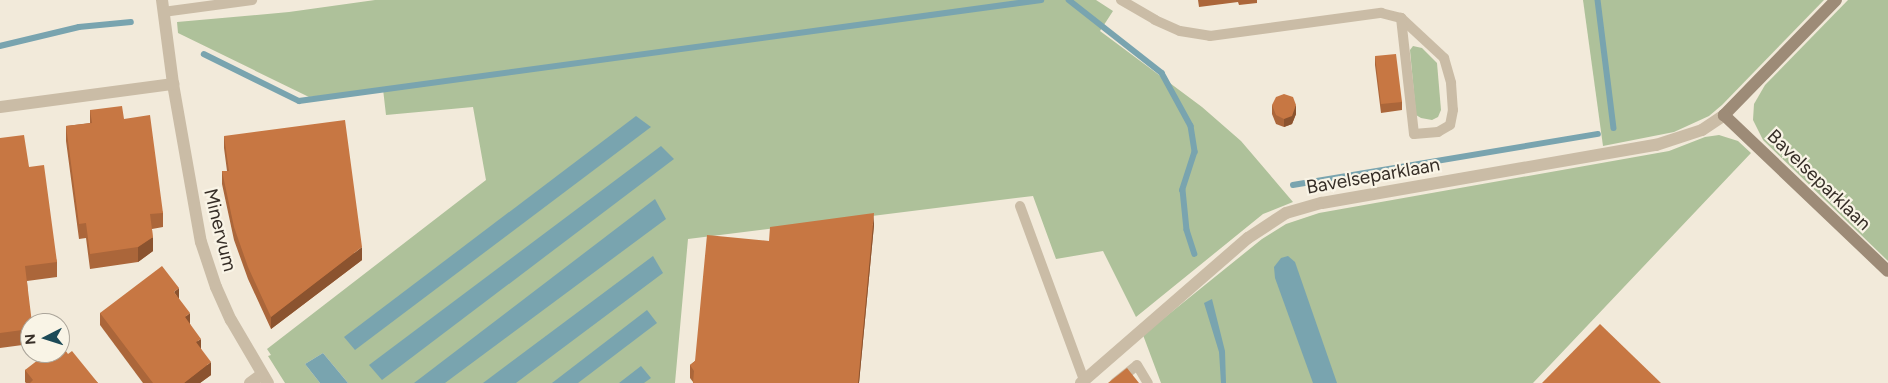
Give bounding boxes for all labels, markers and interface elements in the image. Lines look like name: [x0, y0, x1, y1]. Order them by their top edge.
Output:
street label: Bavelseparklaan: [1762, 125, 1876, 235]
street label: Bavelseparklaan: [1304, 153, 1442, 199]
street label: Minervum: [199, 186, 241, 274]
north arrow: [20, 313, 70, 363]
text: N: [22, 333, 39, 345]

